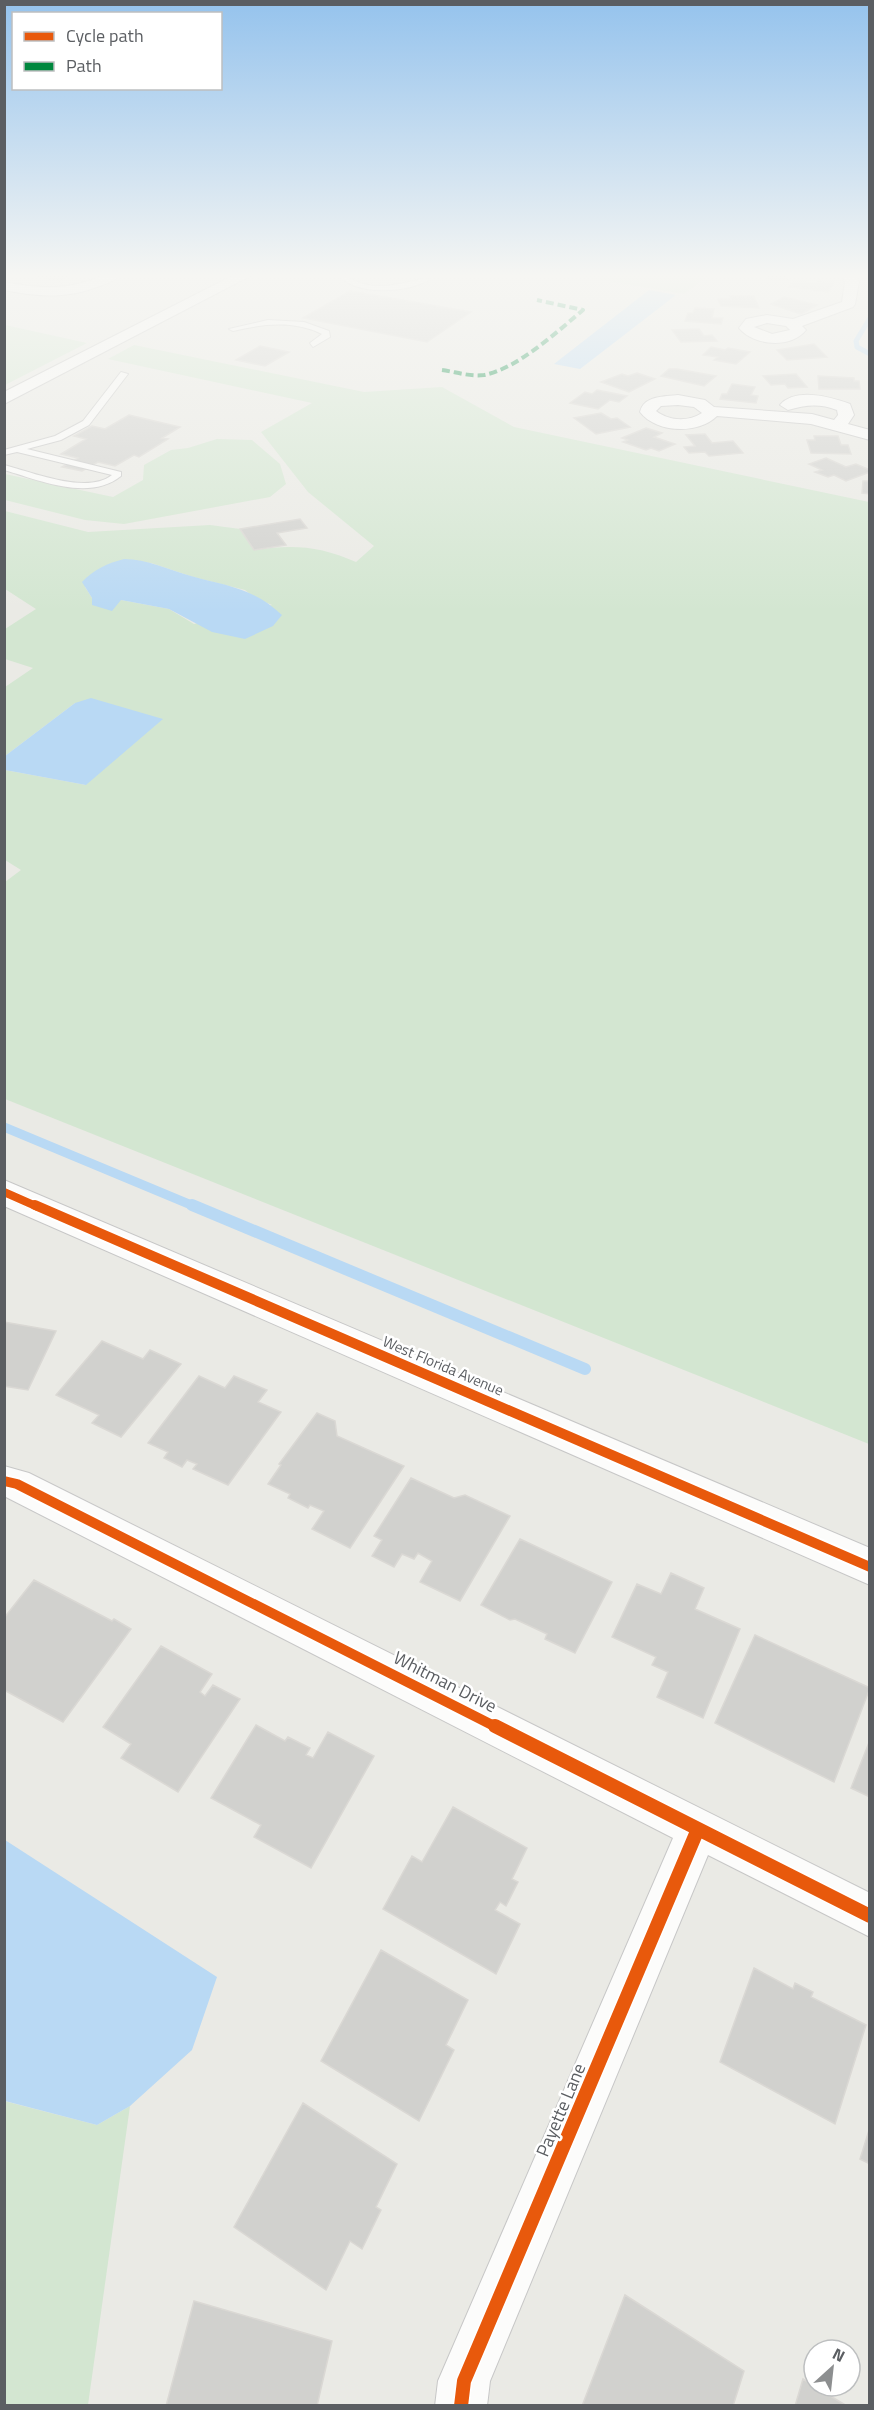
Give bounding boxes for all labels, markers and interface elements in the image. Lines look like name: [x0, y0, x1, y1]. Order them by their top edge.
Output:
legend: [12, 12, 222, 90]
text: Cycle path: [66, 22, 144, 49]
text: Path: [66, 52, 102, 79]
street label: West Florida Avenue: [379, 1330, 507, 1401]
street label: Whitman Drive: [389, 1644, 502, 1719]
street label: Payette Lane: [529, 2059, 592, 2161]
north arrow: [802, 2338, 862, 2398]
text: N: [828, 2341, 849, 2368]

